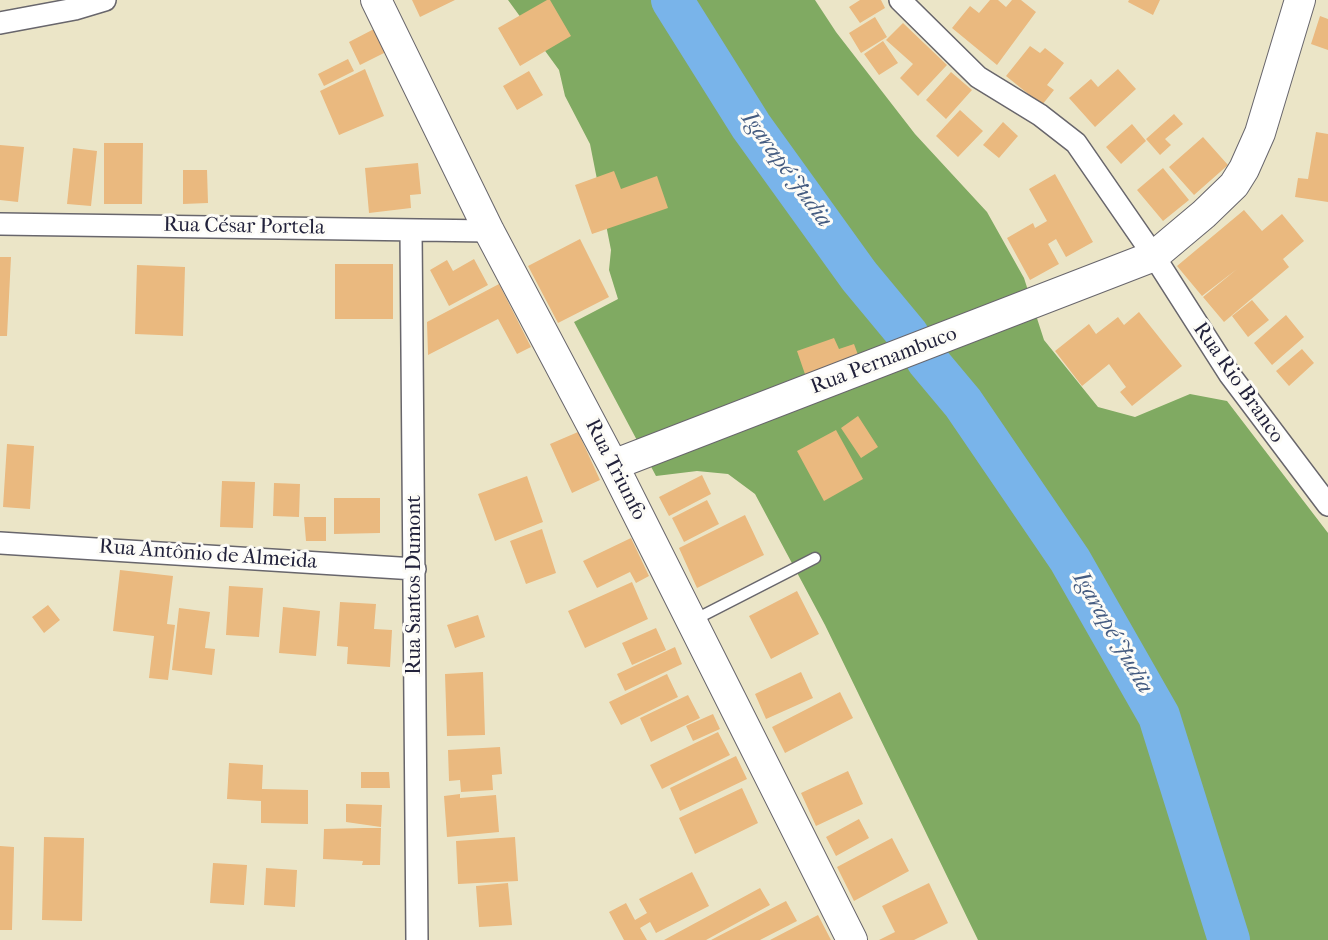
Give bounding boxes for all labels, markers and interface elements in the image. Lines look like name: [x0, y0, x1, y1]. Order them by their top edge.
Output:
water label: Igarapé Judia: [735, 107, 837, 233]
street label: Rua César Portela: [163, 213, 325, 241]
street label: Rua Rio Branco: [1187, 318, 1289, 448]
street label: Rua Pernambuco: [807, 322, 961, 400]
street label: Rua Triunfo: [579, 415, 651, 525]
street label: Rua Santos Dumont: [402, 495, 428, 675]
street label: Rua Antônio de Almeida: [98, 535, 318, 575]
water label: Igarapé Judia: [1066, 567, 1158, 699]

